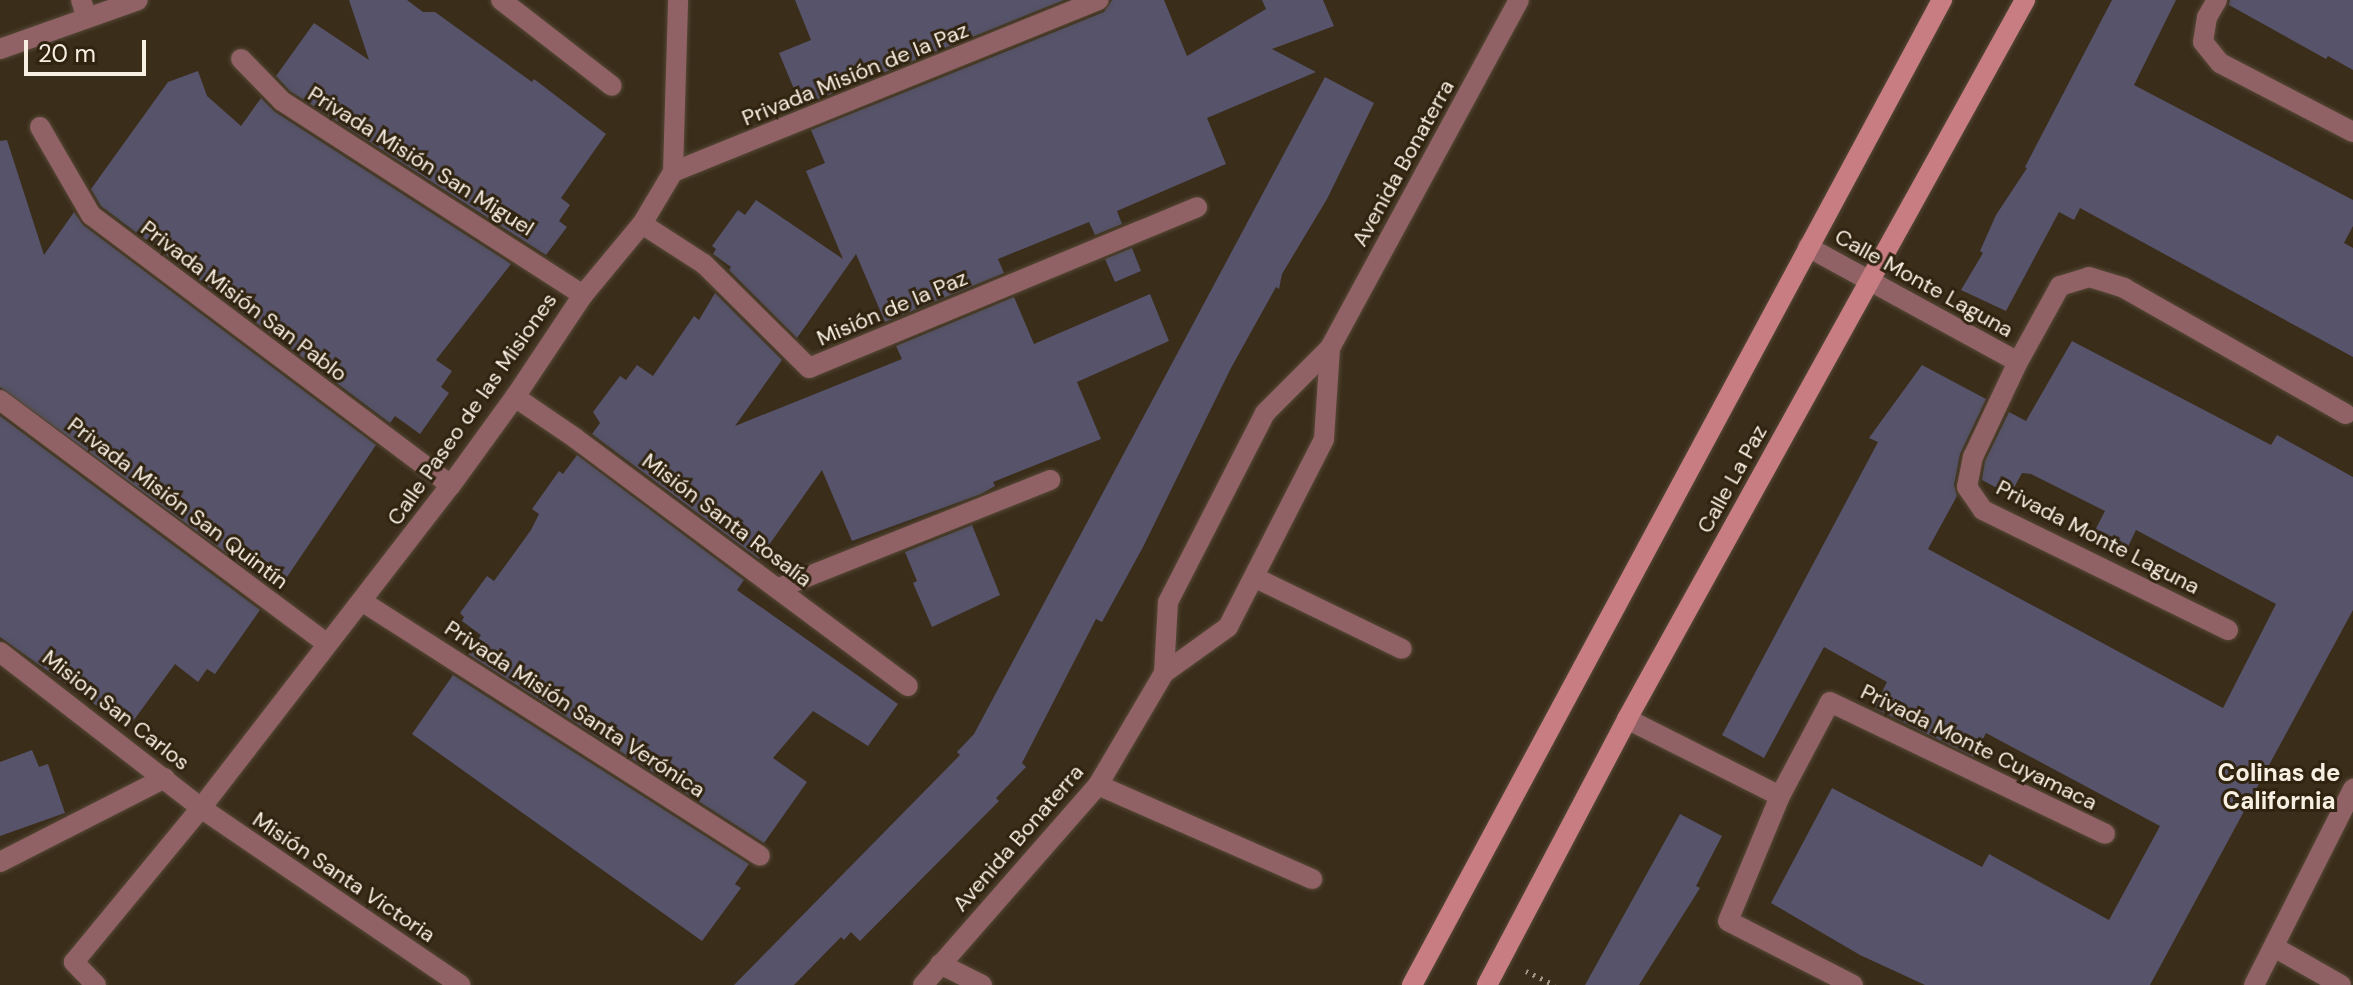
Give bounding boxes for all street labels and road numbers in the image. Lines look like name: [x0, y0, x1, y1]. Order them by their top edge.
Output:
street label: Privada Misión de la Paz: [738, 17, 972, 131]
street label: Avenida Bonaterra: [1346, 75, 1460, 251]
street label: Privada Misión San Miguel: [303, 80, 539, 242]
street label: Privada Misión San Pablo: [136, 215, 352, 387]
street label: Calle Monte Laguna: [1830, 223, 2018, 343]
street label: Misión de la Paz: [813, 264, 971, 352]
street label: Calle Paseo de las Misiones: [382, 288, 562, 530]
street label: Privada Misión San Quintín: [63, 411, 293, 595]
street label: Calle La Paz: [1691, 420, 1773, 538]
street label: Misión Santa Rosalía: [637, 448, 817, 592]
street label: Privada Monte Laguna: [1992, 474, 2204, 600]
street label: Privada Misión Santa Verónica: [440, 615, 710, 803]
street label: Mision San Carlos: [37, 644, 195, 776]
street label: Privada Monte Cuyamaca: [1857, 678, 2101, 816]
street label: Avenida Bonaterra: [947, 759, 1089, 917]
street label: Misión Santa Victoria: [248, 806, 440, 948]

